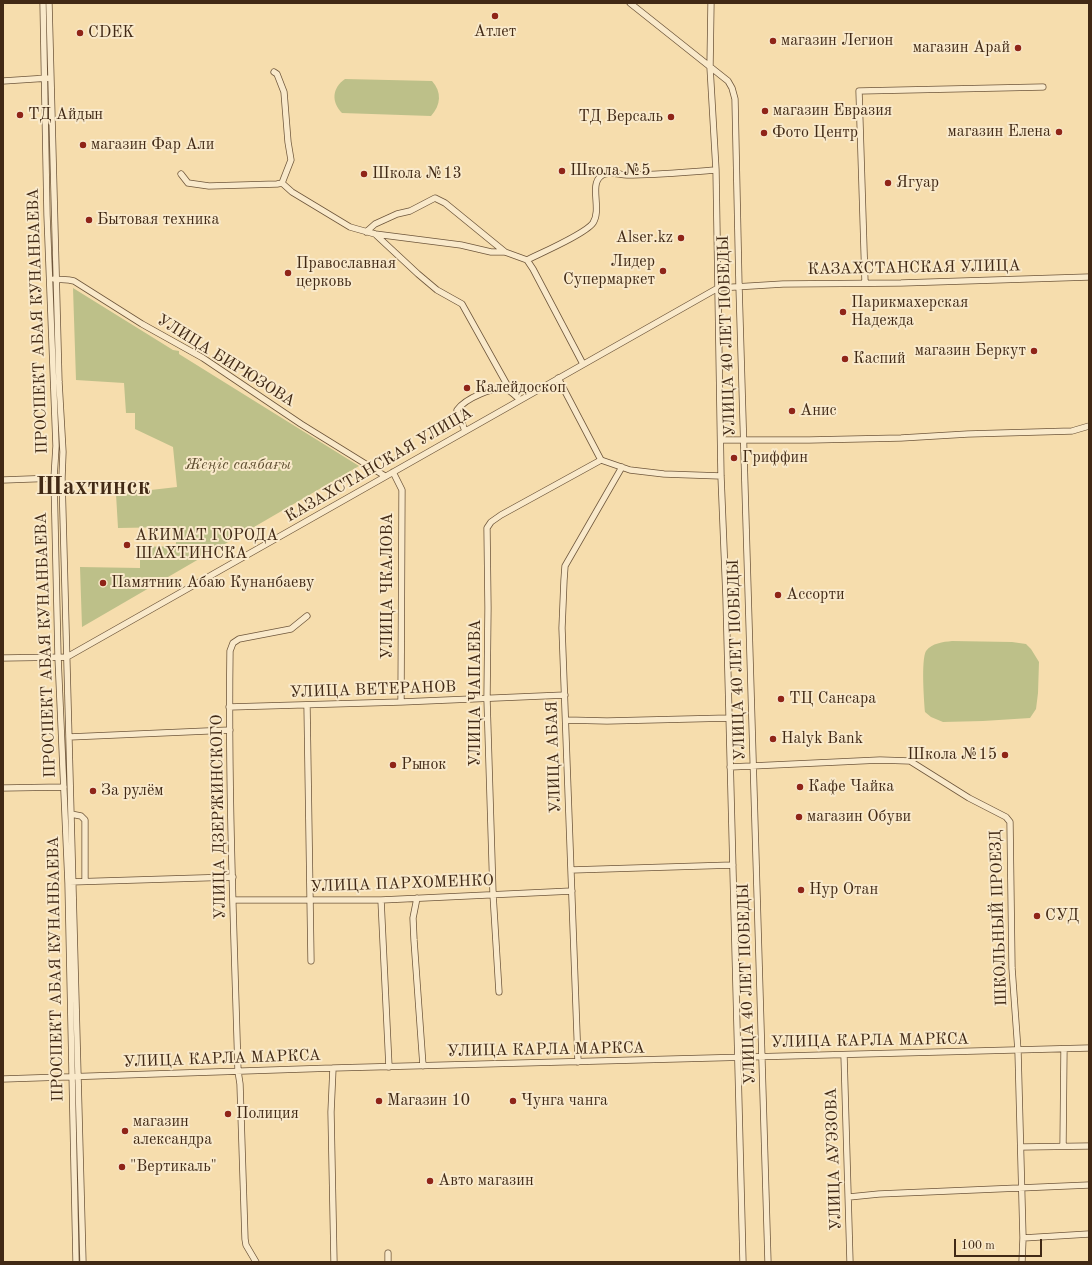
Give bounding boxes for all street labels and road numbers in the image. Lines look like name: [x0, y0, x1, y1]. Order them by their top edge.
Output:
street label: ПРОСПЕКТ АБАЯ КУНАНБАЕВА: [24, 188, 52, 454]
street label: УЛИЦА 40 ЛЕТ ПОБЕДЫ: [714, 235, 740, 437]
street label: КАЗАХСТАНСКАЯ УЛИЦА: [807, 257, 1021, 279]
street label: УЛИЦА БИРЮЗОВА: [153, 311, 299, 411]
street label: КАЗАХСТАНСКАЯ УЛИЦА: [282, 403, 476, 527]
street label: ПРОСПЕКТ АБАЯ КУНАНБАЕВА: [32, 512, 60, 778]
street label: УЛИЦА ЧКАЛОВА: [378, 513, 398, 659]
street label: УЛИЦА 40 ЛЕТ ПОБЕДЫ: [724, 559, 750, 761]
street label: УЛИЦА ЧАПАЕВА: [466, 619, 486, 767]
street label: УЛИЦА ВЕТЕРАНОВ: [289, 677, 457, 703]
street label: УЛИЦА АБАЯ: [542, 701, 566, 813]
street label: УЛИЦА ДЗЕРЖИНСКОГО: [208, 714, 230, 920]
street label: ШКОЛЬНЫЙ ПРОЕЗД: [986, 830, 1012, 1006]
street label: ПРОСПЕКТ АБАЯ КУНАНБАЕВА: [44, 836, 68, 1102]
street label: УЛИЦА ПАРХОМЕНКО: [310, 871, 494, 897]
street label: УЛИЦА 40 ЛЕТ ПОБЕДЫ: [734, 883, 760, 1085]
street label: УЛИЦА КАРЛА МАРКСА: [771, 1030, 969, 1052]
street label: УЛИЦА КАРЛА МАРКСА: [447, 1039, 645, 1061]
street label: УЛИЦА КАРЛА МАРКСА: [123, 1046, 321, 1072]
street label: УЛИЦА АУЭЗОВА: [822, 1087, 846, 1231]

